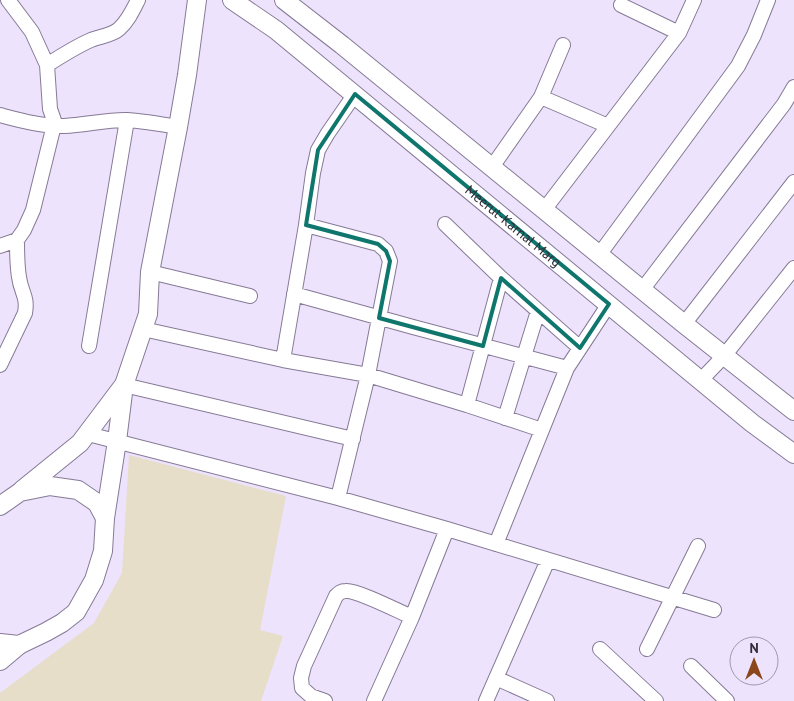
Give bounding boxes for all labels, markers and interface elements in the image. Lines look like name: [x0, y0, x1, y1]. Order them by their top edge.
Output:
street label: Meerut-Karnal Marg: [462, 181, 565, 271]
north arrow: [729, 636, 779, 686]
text: N: [749, 639, 759, 657]

